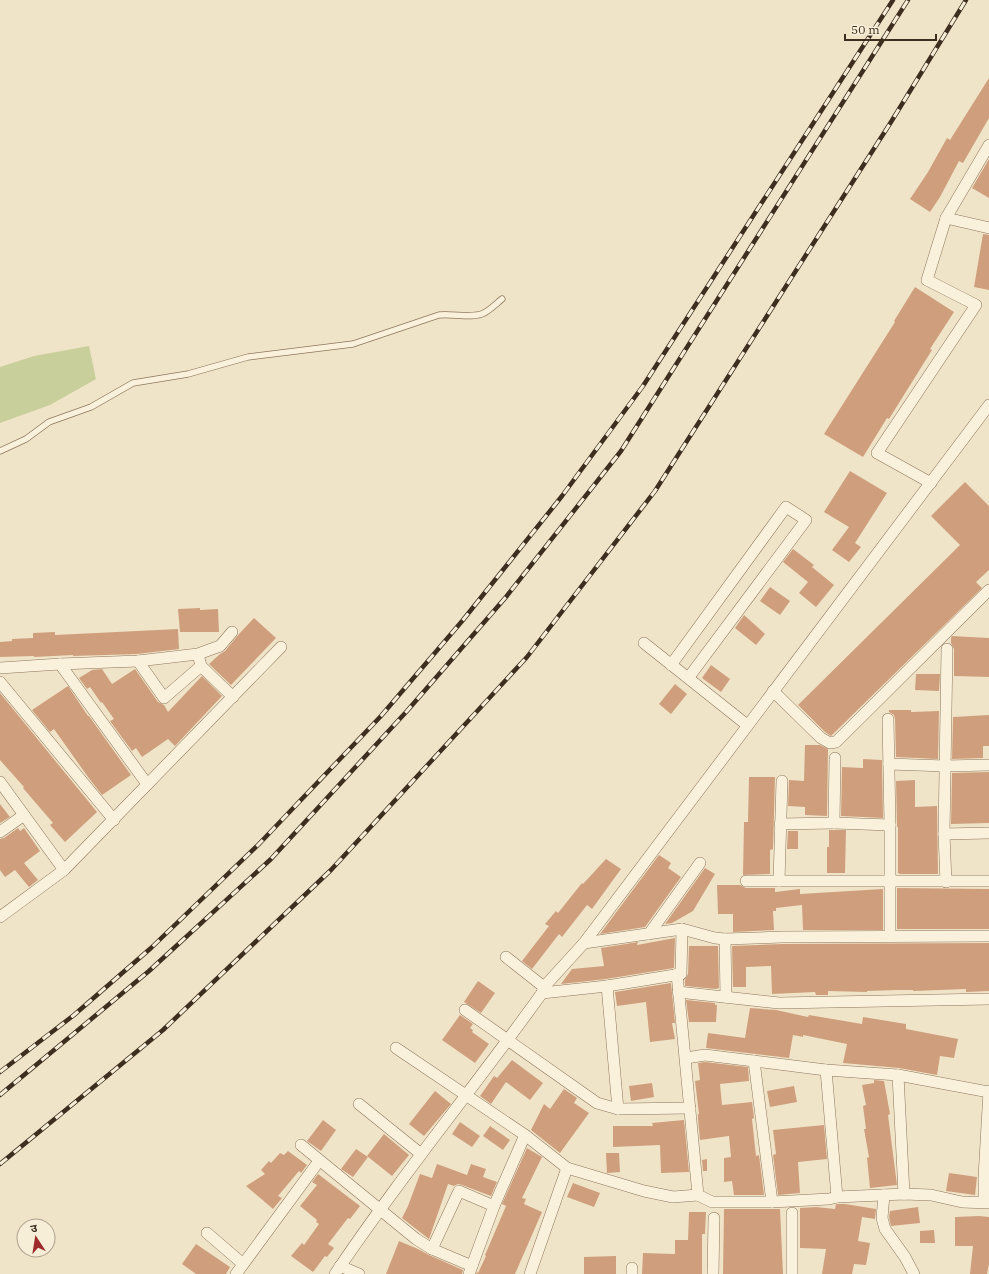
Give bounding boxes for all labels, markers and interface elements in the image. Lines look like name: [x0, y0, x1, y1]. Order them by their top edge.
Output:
scale bar: [845, 16, 936, 42]
text: 50 m: [851, 22, 880, 37]
north arrow: [16, 1218, 56, 1258]
text: उ: [29, 1221, 39, 1236]

